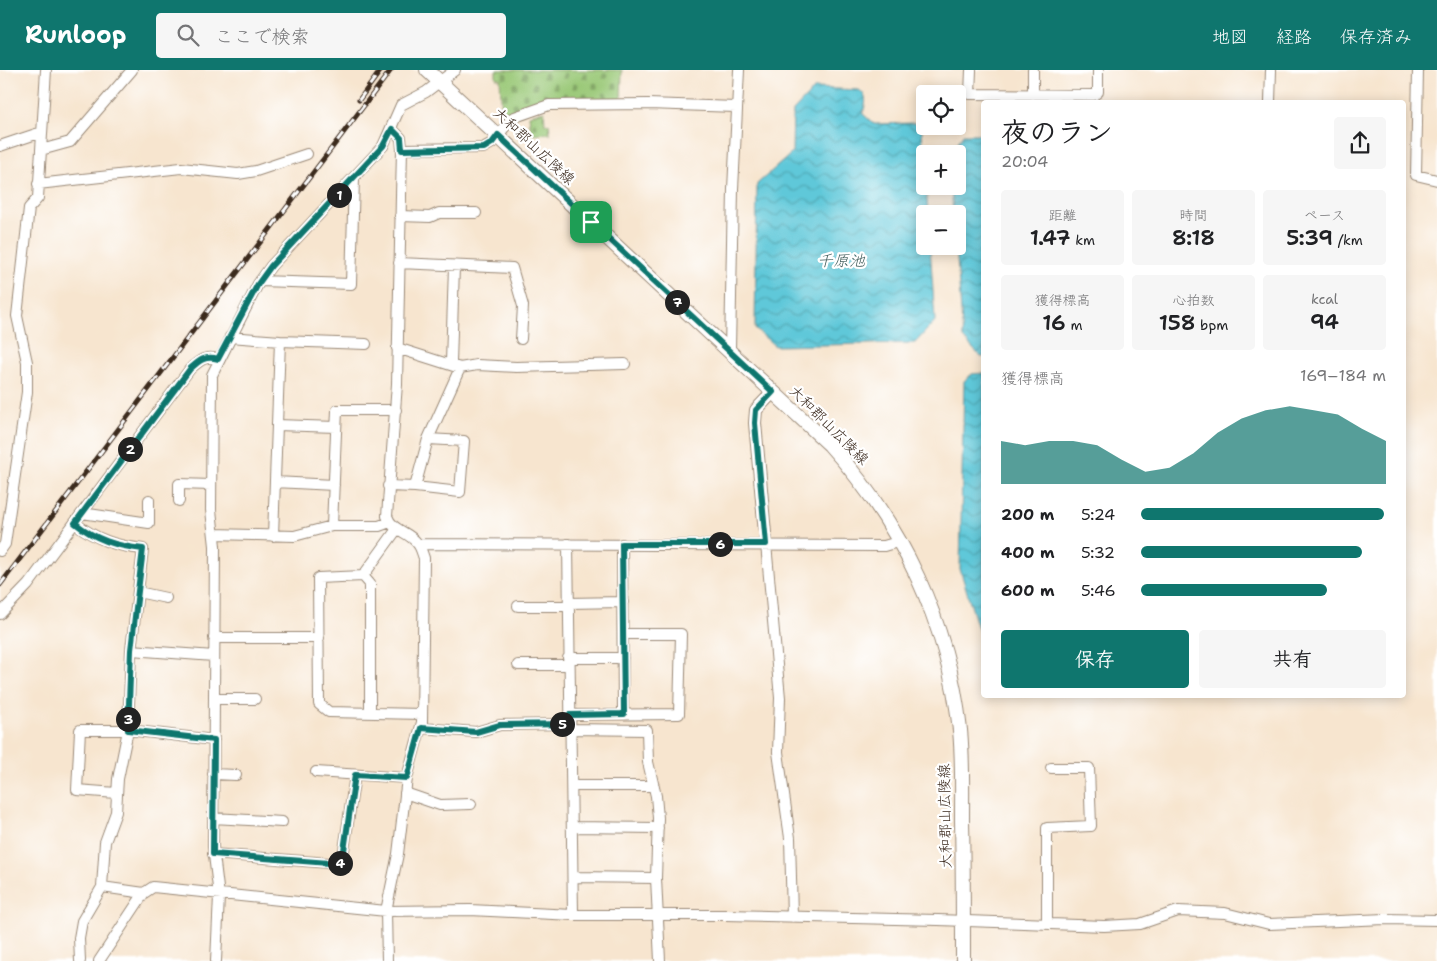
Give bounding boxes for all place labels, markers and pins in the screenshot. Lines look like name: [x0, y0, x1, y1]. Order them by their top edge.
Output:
pin: 1: [326, 182, 352, 208]
pin: [570, 201, 612, 243]
pin: 7: [664, 290, 690, 314]
pin: 2: [118, 436, 142, 462]
pin: 6: [708, 532, 732, 556]
pin: 3: [116, 706, 140, 732]
pin: 5: [550, 712, 574, 736]
pin: 4: [328, 850, 352, 876]

